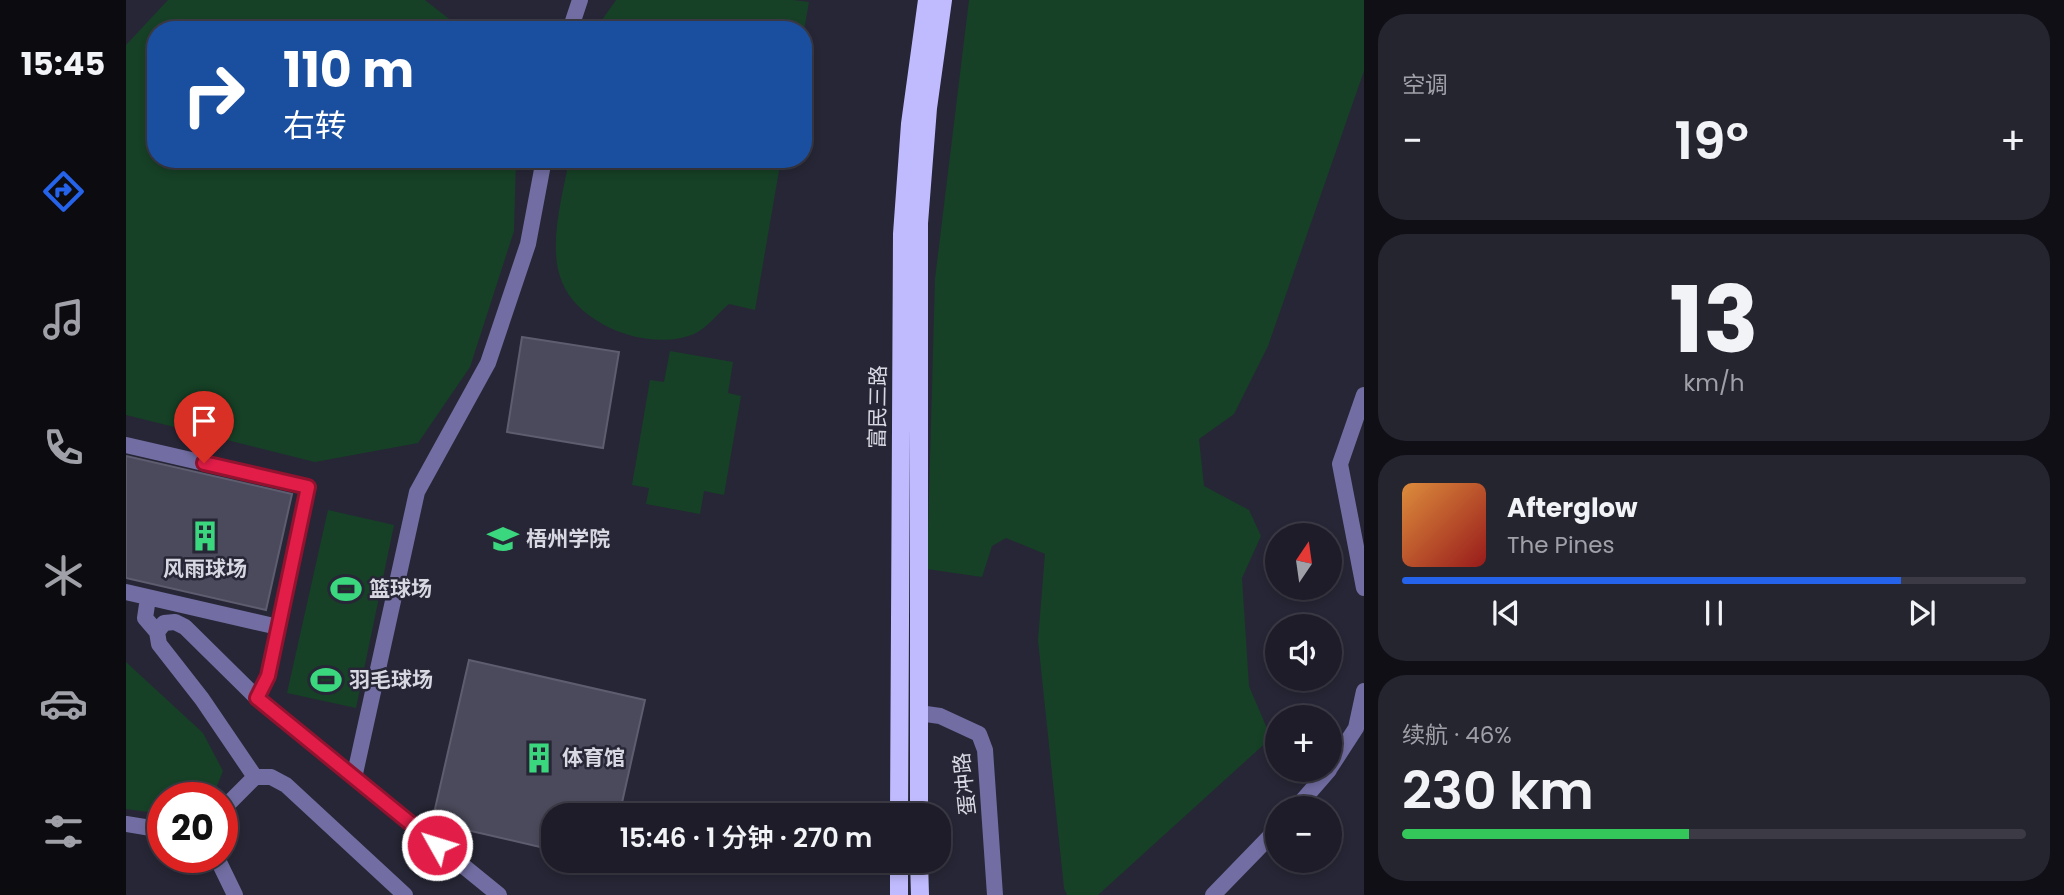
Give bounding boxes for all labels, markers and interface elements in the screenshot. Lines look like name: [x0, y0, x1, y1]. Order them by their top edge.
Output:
text: 110 m: [283, 36, 414, 104]
text: 15:45: [21, 41, 105, 86]
icon: right: [168, 49, 259, 140]
text: 空调: [1402, 69, 1448, 101]
text: 右转: [283, 103, 347, 148]
text: 19°: [1674, 104, 1749, 177]
text: −: [1402, 114, 1423, 167]
text: +: [2000, 114, 2026, 167]
icon: directions: [39, 167, 88, 216]
text: 13: [1669, 256, 1759, 384]
icon: music: [39, 295, 88, 344]
street label: 富民三路: [862, 365, 893, 449]
text: km/h: [1683, 367, 1745, 399]
pin: [174, 391, 234, 463]
icon: arrive: [185, 402, 223, 440]
icon: phone: [39, 423, 88, 472]
text: Afterglow: [1507, 490, 1638, 526]
building icon: 风雨球场: [188, 519, 222, 553]
school or university icon: 梧州学院: [486, 522, 520, 556]
north arrow: [1265, 523, 1342, 600]
map controls: [1265, 523, 1342, 873]
place label: 梧州学院: [526, 524, 610, 553]
text: The Pines: [1507, 529, 1615, 561]
icon: climate: [39, 551, 88, 600]
place label: 风雨球场: [163, 554, 247, 583]
sports icon: 篮球场: [329, 572, 363, 606]
place label: 篮球场: [369, 574, 432, 603]
icon: previous: [1487, 594, 1525, 632]
icon: pause: [1695, 594, 1733, 632]
icon: next: [1903, 594, 1941, 632]
button: sound: [1265, 614, 1342, 691]
sports icon: 羽毛球场: [309, 663, 343, 697]
place label: 羽毛球场: [349, 665, 433, 694]
icon: car: [39, 679, 88, 728]
button: +: [1265, 705, 1342, 782]
text: 续航 · 46%: [1402, 719, 1512, 751]
building icon: 体育馆: [522, 741, 556, 775]
place label: 体育馆: [562, 743, 625, 772]
street label: 蛋冲路: [947, 751, 982, 817]
text: 230 km: [1402, 754, 1594, 827]
speed limit sign: 20: [147, 782, 238, 873]
button: −: [1265, 796, 1342, 873]
icon: filters: [39, 807, 88, 856]
position arrow: [400, 808, 474, 882]
text: 15:46 · 1 分钟 · 270 m: [620, 820, 872, 856]

